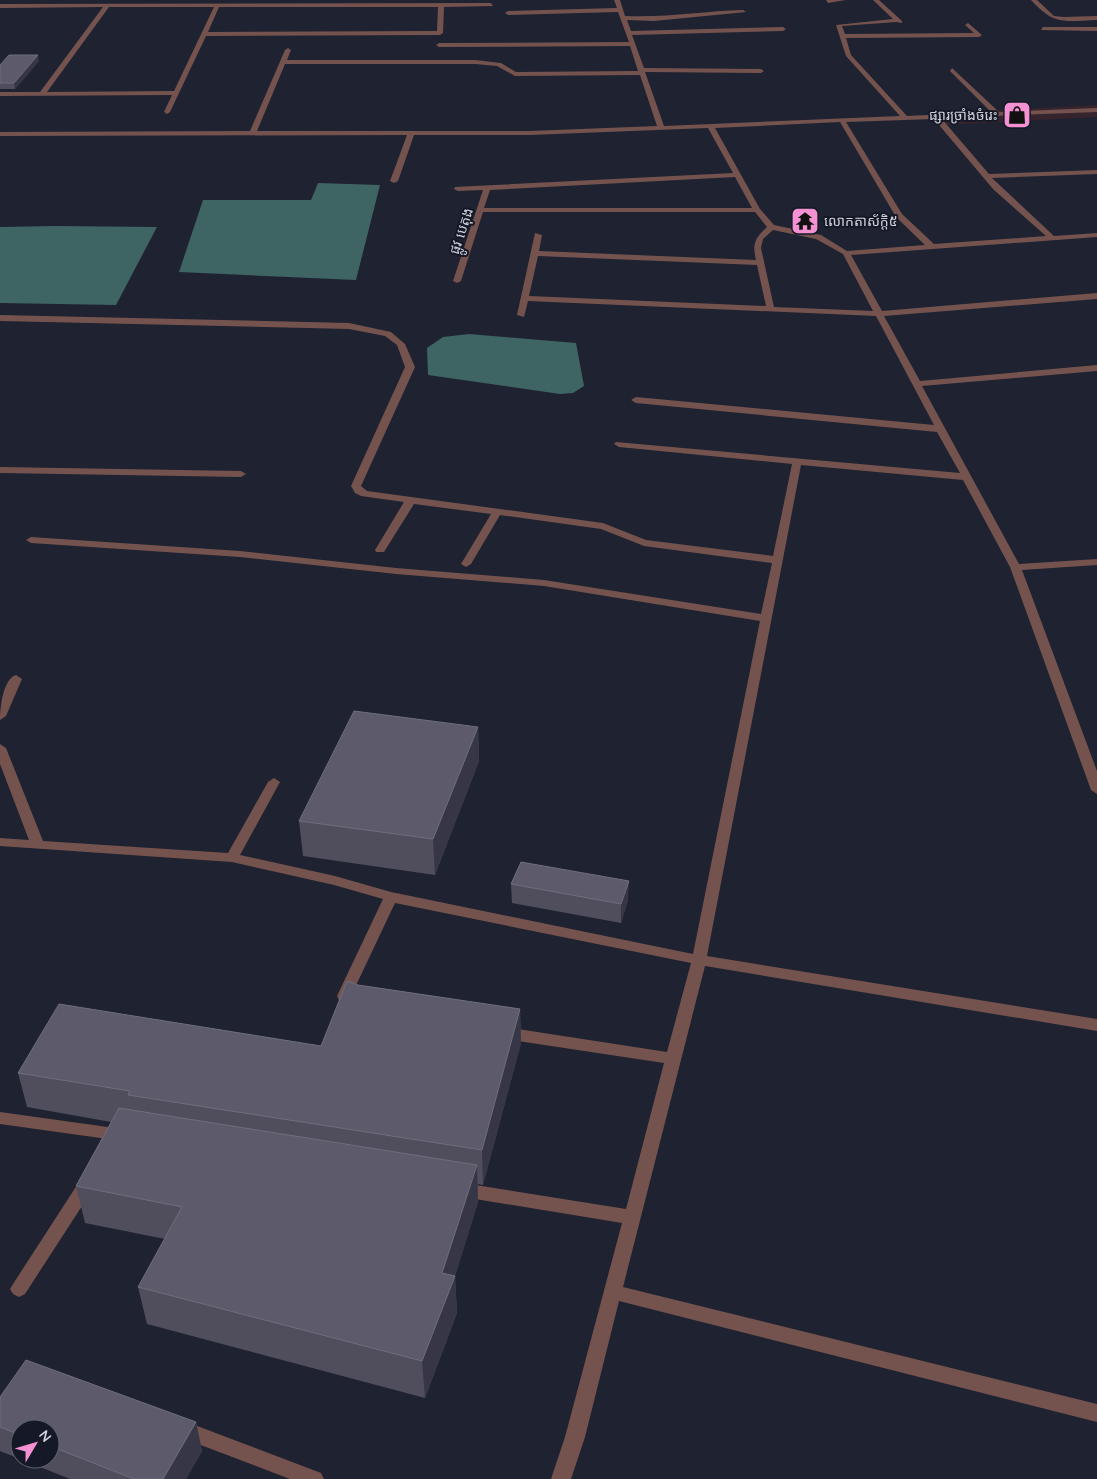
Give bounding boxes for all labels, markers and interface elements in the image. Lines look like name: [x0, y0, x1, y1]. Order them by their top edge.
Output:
shop icon: ផ្សារច្រាំងចំរេះ: [1002, 100, 1032, 130]
place label: ផ្សារច្រាំងចំរេះ: [929, 106, 998, 124]
street label: ផ្លូវ បេតុង: [445, 205, 480, 258]
temple icon: លោកតាស័ក្តិ៥: [790, 206, 820, 236]
place label: លោកតាស័ក្តិ៥: [824, 212, 898, 230]
north arrow: [10, 1419, 60, 1469]
text: N: [35, 1426, 56, 1446]

